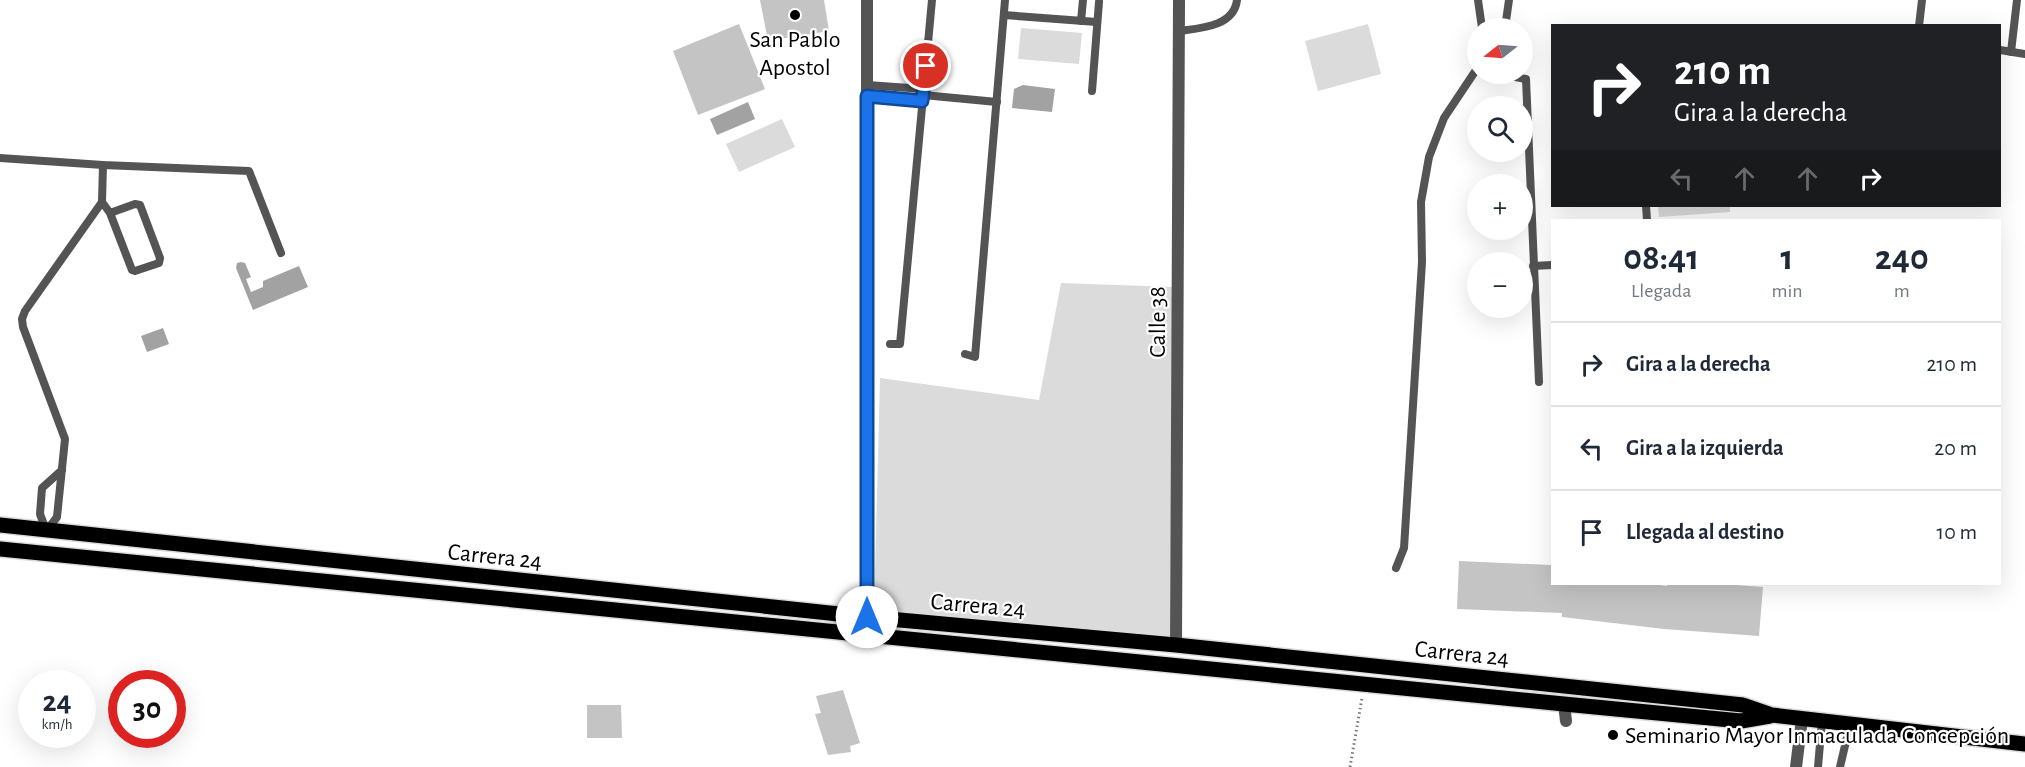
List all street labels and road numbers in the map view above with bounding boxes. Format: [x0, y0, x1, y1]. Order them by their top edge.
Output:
street label: Calle 38 [1146, 286, 1170, 358]
street label: Carrera 24 [446, 540, 543, 574]
street label: Carrera 24 [930, 590, 1026, 622]
street label: Carrera 24 [1413, 637, 1510, 671]

